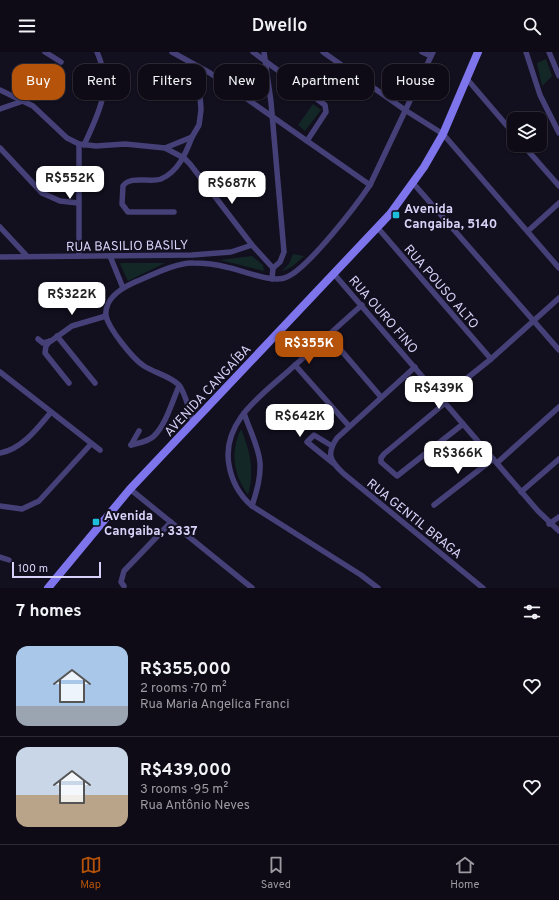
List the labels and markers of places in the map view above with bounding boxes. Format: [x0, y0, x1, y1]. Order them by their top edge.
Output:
pin: R$552K [37, 166, 103, 200]
pin: R$687K [199, 171, 265, 205]
place label: Avenida Cangaiba, 5140 [404, 202, 497, 233]
marker: Avenida Cangaiba, 5140 [391, 210, 401, 220]
pin: R$322K [39, 282, 105, 316]
pin: R$355K [276, 331, 342, 365]
pin: R$439K [406, 376, 472, 410]
pin: R$642K [267, 404, 333, 438]
pin: R$366K [425, 441, 491, 475]
place label: Avenida Cangaiba, 3337 [104, 509, 197, 540]
marker: Avenida Cangaiba, 3337 [91, 517, 101, 527]

